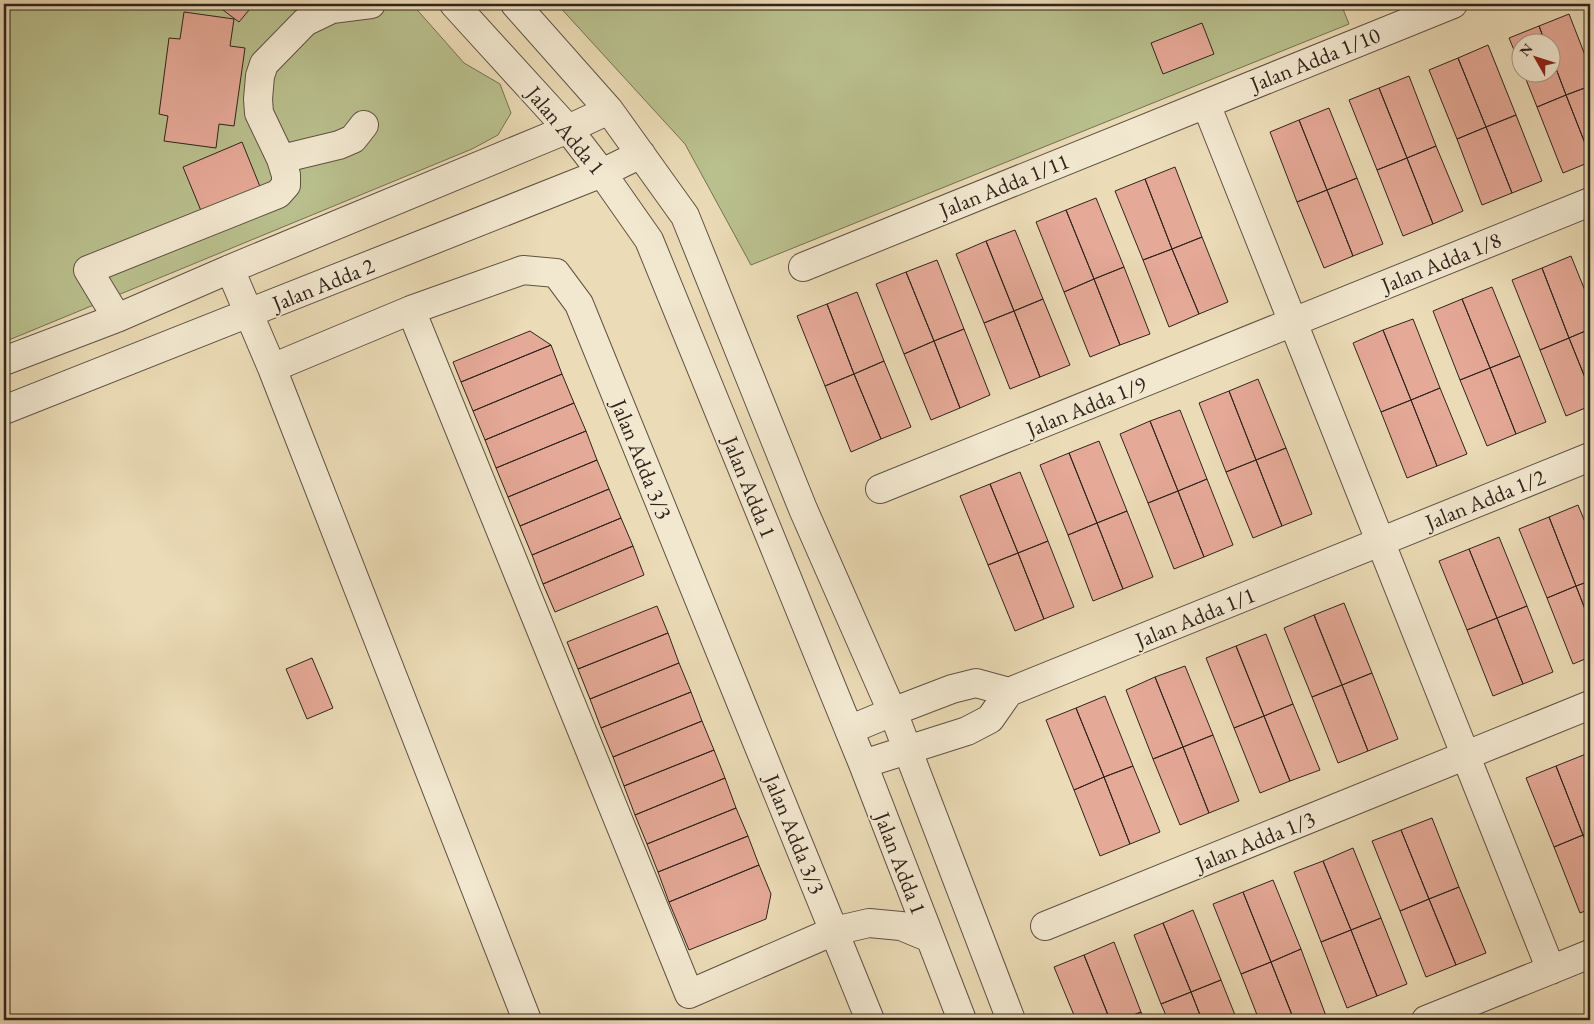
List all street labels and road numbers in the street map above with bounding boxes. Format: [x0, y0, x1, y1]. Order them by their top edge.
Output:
street label: Jalan Adda 1/10 [1244, 20, 1385, 99]
street label: Jalan Adda 1 [519, 78, 611, 181]
street label: Jalan Adda 1/11 [933, 146, 1073, 225]
street label: Jalan Adda 1/8 [1375, 225, 1505, 300]
street label: Jalan Adda 2 [266, 251, 379, 319]
street label: Jalan Adda 1/9 [1020, 369, 1151, 444]
street label: Jalan Adda 3/3 [604, 393, 679, 523]
street label: Jalan Adda 1 [715, 430, 783, 542]
street label: Jalan Adda 1/2 [1419, 462, 1550, 537]
street label: Jalan Adda 1/1 [1129, 580, 1259, 655]
street label: Jalan Adda 3/3 [757, 768, 832, 898]
street label: Jalan Adda 1/3 [1189, 804, 1319, 879]
street label: Jalan Adda 1 [867, 806, 933, 919]

